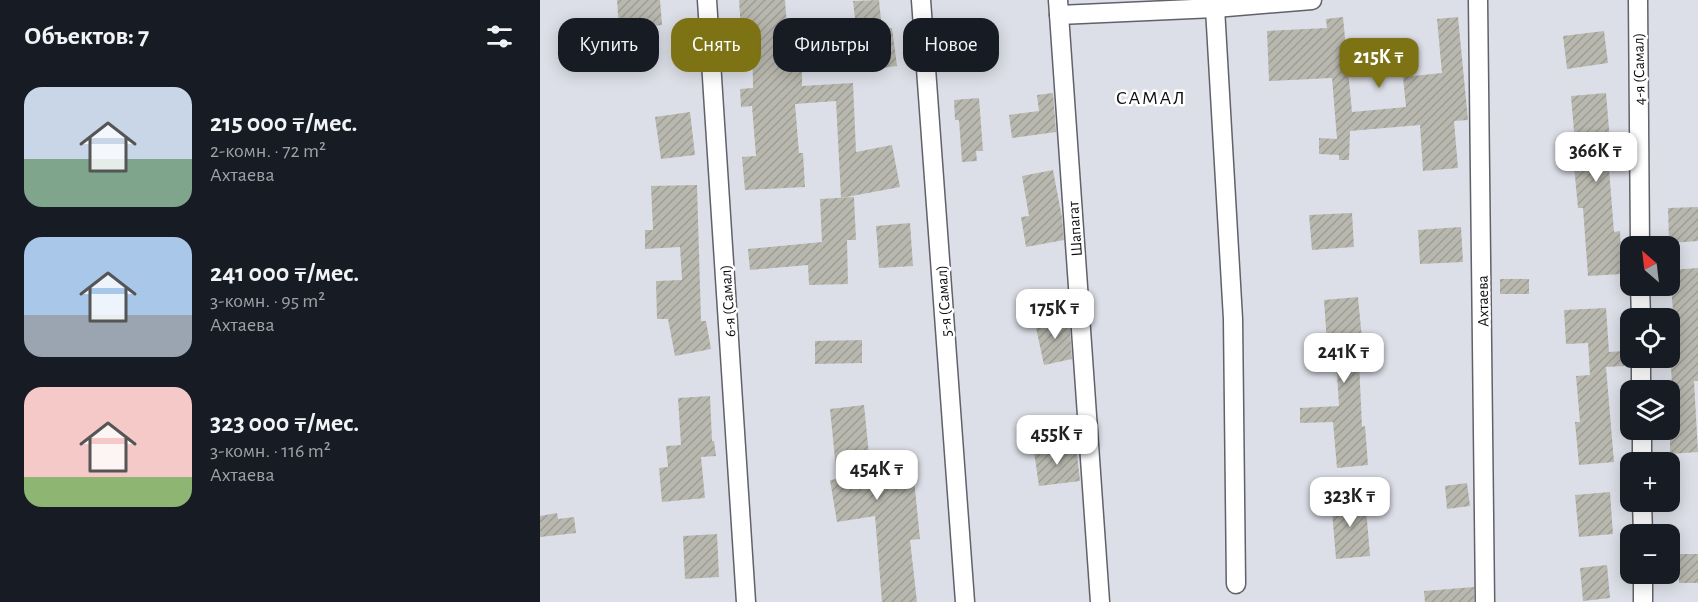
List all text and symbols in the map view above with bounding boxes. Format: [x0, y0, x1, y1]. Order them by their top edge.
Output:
chip: Купить [558, 18, 659, 72]
chip: Снять [671, 18, 761, 72]
chip: Фильтры [773, 18, 891, 72]
chip: Новое [903, 18, 999, 72]
icon: filters [483, 20, 516, 53]
text: Объектов: 7 [24, 23, 149, 49]
street label: 4-я (Самал) [1630, 32, 1648, 106]
pin: 215K ₸ [1330, 38, 1428, 89]
text: 215K ₸ [1354, 47, 1404, 67]
district label: САМАЛ [1116, 88, 1186, 108]
text: 215 000 ₸/мес. [210, 110, 357, 136]
icon: home [72, 111, 144, 183]
pin: 366K ₸ [1547, 132, 1645, 183]
text: 2-комн. · 72 m² [210, 141, 326, 161]
text: 366K ₸ [1569, 141, 1623, 161]
text: Ахтаева [210, 165, 275, 185]
street label: Шапагат [1065, 200, 1085, 257]
north arrow [1620, 236, 1680, 296]
map controls [1620, 236, 1680, 584]
text: 241 000 ₸/мес. [210, 260, 359, 286]
icon: home [72, 261, 144, 333]
street label: 6-я (Самал) [717, 264, 739, 338]
street label: 5-я (Самал) [934, 265, 954, 337]
street label: Ахтаева [1475, 275, 1491, 327]
pin: 175K ₸ [1006, 289, 1104, 340]
text: 3-комн. · 95 m² [210, 291, 325, 311]
text: 175K ₸ [1030, 298, 1080, 318]
button: locate [1620, 308, 1680, 368]
text: Ахтаева [210, 315, 275, 335]
pin: 241K ₸ [1295, 333, 1393, 384]
text: 241K ₸ [1318, 342, 1370, 362]
button: layers [1620, 380, 1680, 440]
text: 323 000 ₸/мес. [210, 410, 359, 436]
icon: home [72, 411, 144, 483]
pin: 455K ₸ [1008, 415, 1106, 466]
text: 455K ₸ [1031, 424, 1083, 444]
text: 3-комн. · 116 m² [210, 441, 331, 461]
pin: 454K ₸ [828, 450, 926, 501]
button: + [1620, 452, 1680, 512]
text: 454K ₸ [850, 459, 904, 479]
text: Ахтаева [210, 465, 275, 485]
pin: 323K ₸ [1301, 477, 1399, 528]
text: 323K ₸ [1324, 486, 1376, 506]
button: − [1620, 524, 1680, 584]

